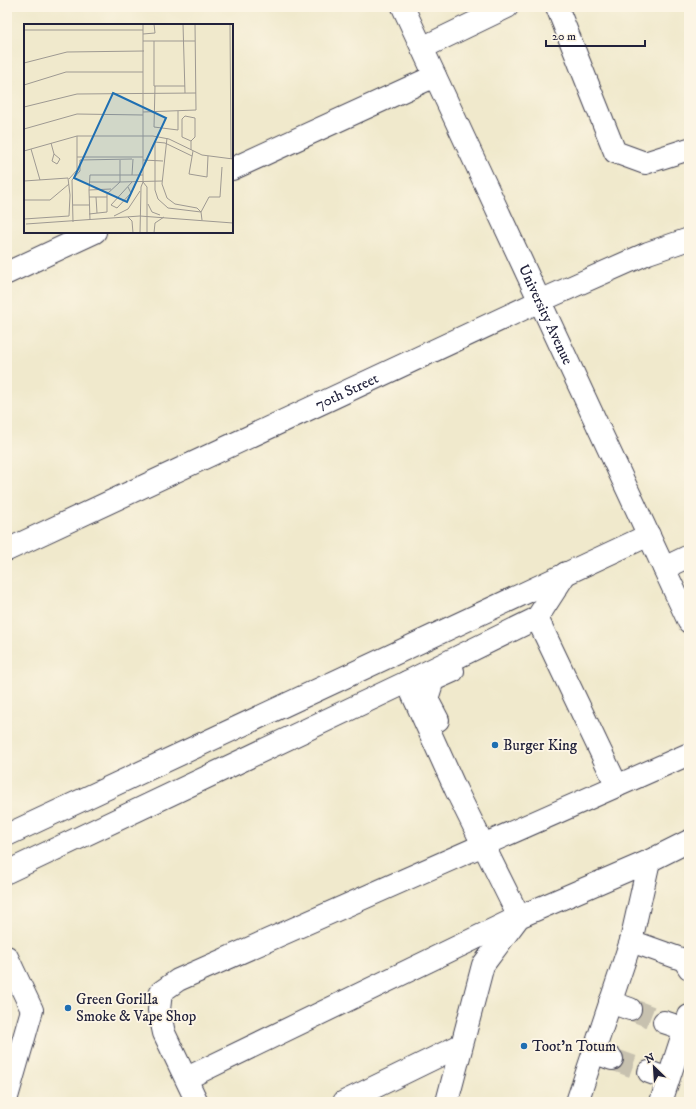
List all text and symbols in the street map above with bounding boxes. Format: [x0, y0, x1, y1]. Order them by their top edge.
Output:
scale bar [546, 22, 645, 48]
inset map [24, 24, 233, 233]
text: 20 m [552, 29, 576, 44]
street label: University Avenue [514, 261, 577, 368]
street label: 70th Street [312, 369, 382, 415]
place label: Burger King [503, 736, 578, 755]
marker: Burger King [490, 740, 500, 750]
place label: Green Gorilla Smoke & Vape Shop [76, 990, 197, 1026]
marker: Green Gorilla Smoke & Vape Shop [63, 1003, 73, 1013]
place label: Toot'n Totum [532, 1037, 616, 1056]
marker: Toot'n Totum [519, 1041, 529, 1051]
north arrow [634, 1047, 674, 1087]
text: N [643, 1051, 657, 1067]

